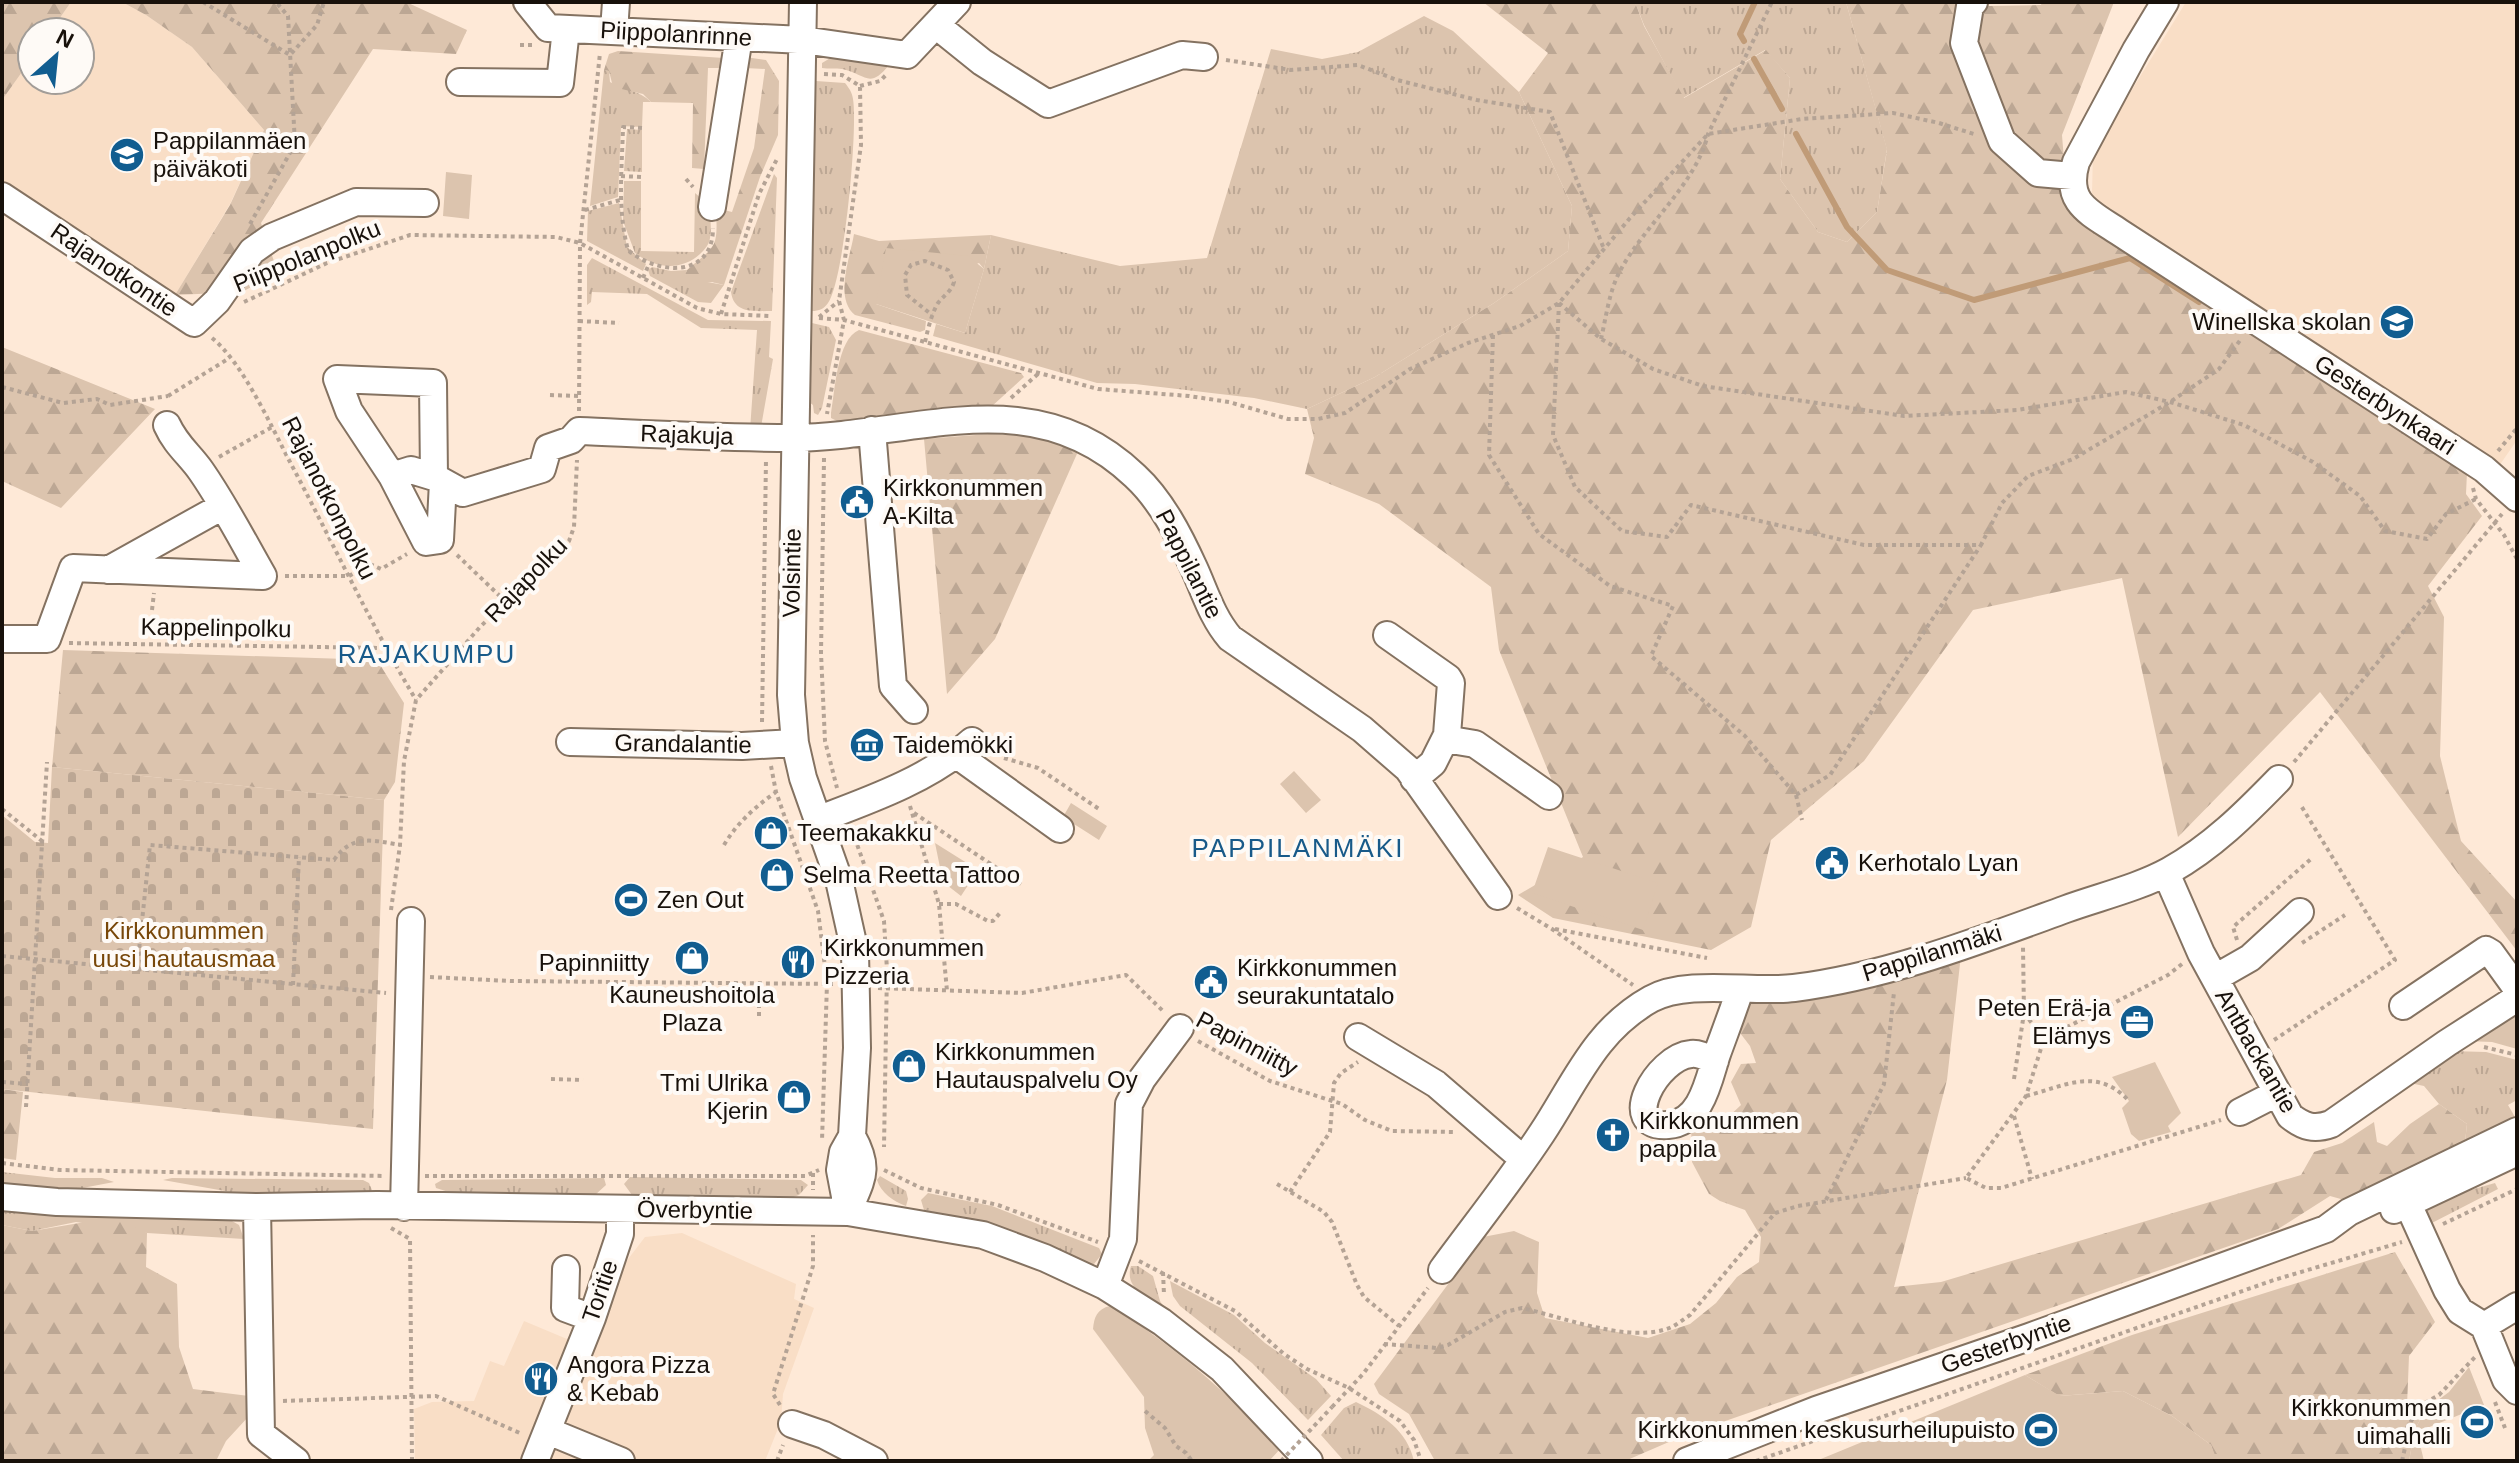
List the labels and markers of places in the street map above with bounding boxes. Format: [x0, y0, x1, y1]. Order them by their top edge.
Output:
place label: Pappilanmäen päiväkoti [153, 127, 306, 182]
school or university icon: Pappilanmäen päiväkoti [108, 136, 146, 174]
school or university icon: Winellska skolan [2378, 303, 2416, 341]
place label: Winellska skolan [2192, 308, 2371, 335]
place label: Kirkkonummen A-Kilta [883, 474, 1043, 529]
public building icon: Kirkkonummen A-Kilta [838, 483, 876, 521]
museum icon: Taidemökki [848, 726, 886, 764]
place label: Taidemökki [893, 731, 1013, 758]
shop icon: Teemakakku [752, 814, 790, 852]
place label: Teemakakku [797, 819, 932, 846]
public building icon: Kerhotalo Lyan [1813, 844, 1851, 882]
place label: Kerhotalo Lyan [1858, 849, 2019, 876]
shop icon: Selma Reetta Tattoo [758, 856, 796, 894]
place label: Selma Reetta Tattoo [803, 861, 1020, 888]
sports icon: Zen Out [612, 881, 650, 919]
place label: Zen Out [657, 886, 744, 913]
place label: Kirkkonummen Pizzeria [824, 934, 984, 989]
shop icon: Kauneushoitola Plaza [673, 939, 711, 977]
restaurant icon: Kirkkonummen Pizzeria [779, 943, 817, 981]
place label: Kirkkonummen seurakuntatalo [1237, 954, 1397, 1009]
public building icon: Kirkkonummen seurakuntatalo [1192, 963, 1230, 1001]
place label: Kauneushoitola Plaza [609, 981, 775, 1036]
place label: Peten Erä-ja Elämys [1978, 994, 2112, 1049]
office icon: Peten Erä-ja Elämys [2118, 1003, 2156, 1041]
place label: Kirkkonummen Hautauspalvelu Oy [935, 1038, 1138, 1093]
shop icon: Kirkkonummen Hautauspalvelu Oy [890, 1047, 928, 1085]
place label: Tmi Ulrika Kjerin [660, 1069, 769, 1124]
shop icon: Tmi Ulrika Kjerin [775, 1078, 813, 1116]
place label: Kirkkonummen pappila [1639, 1107, 1799, 1162]
church icon: Kirkkonummen pappila [1594, 1116, 1632, 1154]
place label: Angora Pizza & Kebab [567, 1351, 710, 1406]
restaurant icon: Angora Pizza & Kebab [522, 1360, 560, 1398]
place label: Kirkkonummen uimahalli [2291, 1394, 2451, 1449]
sports icon: Kirkkonummen uimahalli [2458, 1403, 2496, 1441]
sports icon: Kirkkonummen keskusurheilupuisto [2022, 1411, 2060, 1449]
place label: Kirkkonummen keskusurheilupuisto [1637, 1416, 2015, 1443]

